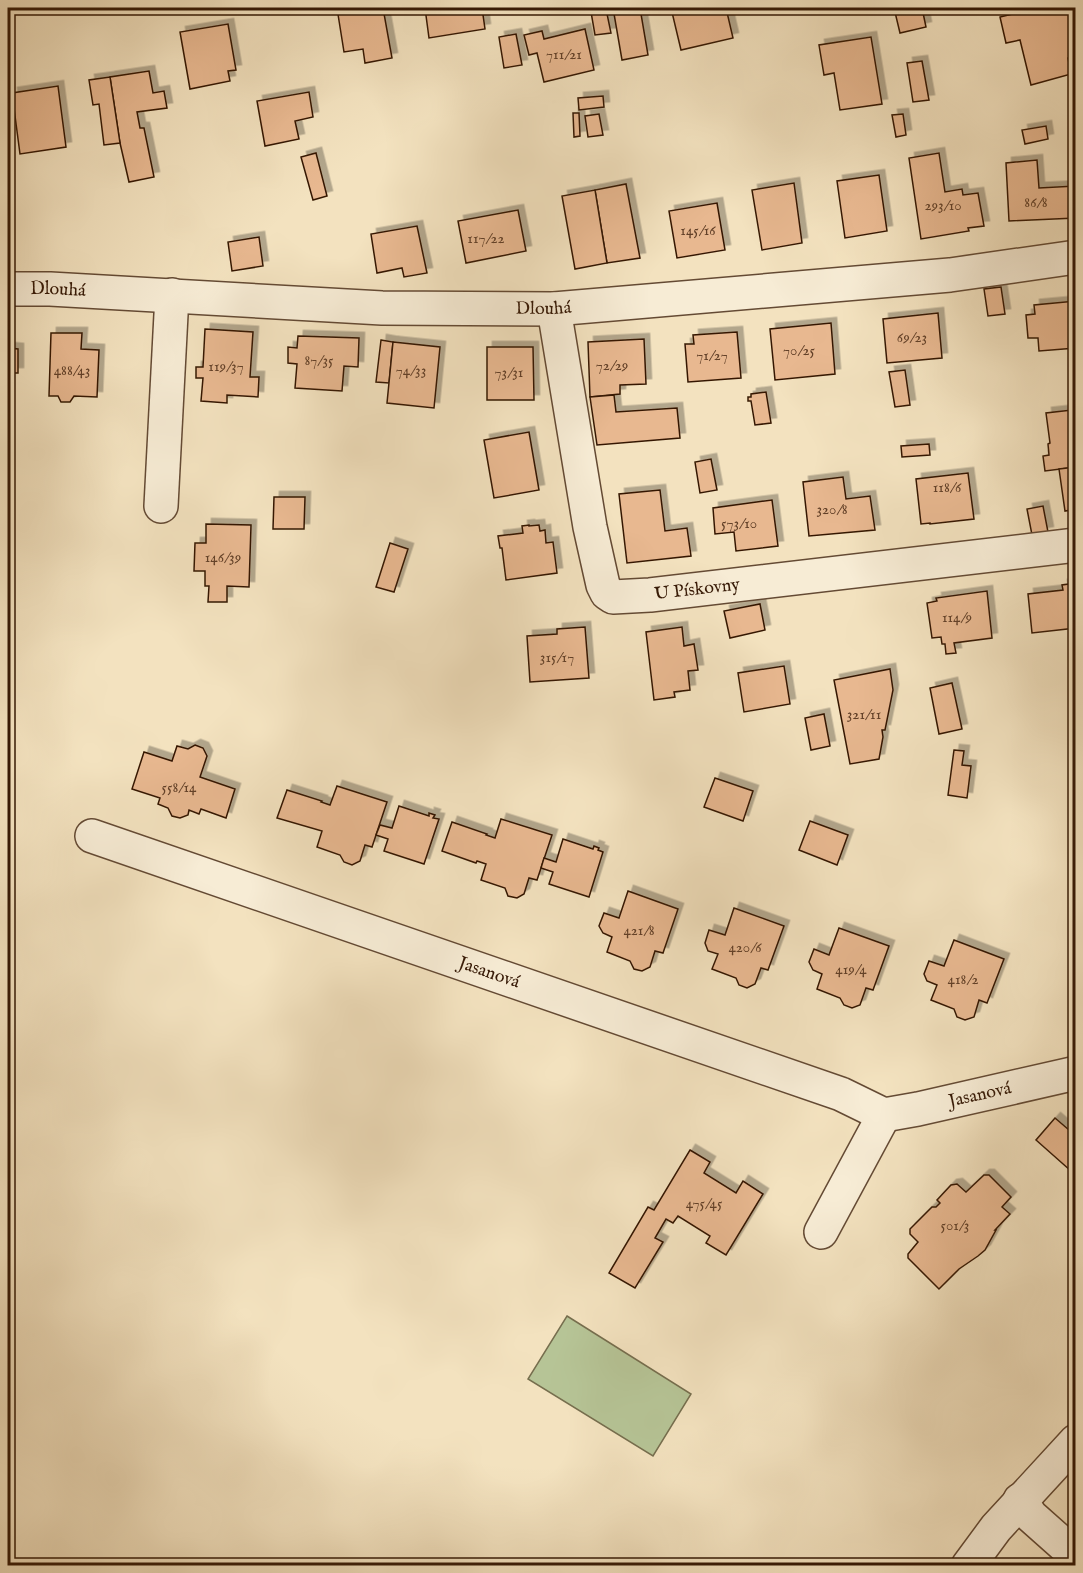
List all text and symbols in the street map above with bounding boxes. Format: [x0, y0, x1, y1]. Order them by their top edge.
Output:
house number: 711/21 [546, 45, 582, 64]
house number: 86/8 [1024, 193, 1048, 212]
house number: 293/10 [924, 196, 962, 215]
house number: 145/16 [680, 221, 716, 240]
house number: 117/22 [467, 229, 505, 248]
street label: Dlouhá [30, 277, 87, 303]
street label: Dlouhá [516, 296, 572, 320]
house number: 69/23 [897, 328, 927, 347]
house number: 70/25 [783, 341, 815, 360]
house number: 71/27 [696, 346, 728, 365]
house number: 87/35 [304, 351, 334, 370]
house number: 72/29 [596, 356, 628, 375]
house number: 119/37 [208, 357, 244, 376]
house number: 488/43 [54, 361, 90, 380]
house number: 74/33 [396, 361, 426, 380]
house number: 73/31 [495, 363, 523, 382]
house number: 118/6 [933, 478, 962, 497]
house number: 320/8 [816, 500, 848, 519]
house number: 573/10 [721, 514, 757, 533]
house number: 146/39 [205, 548, 241, 567]
street label: U Pískovny [653, 573, 741, 606]
house number: 114/9 [942, 608, 972, 627]
house number: 315/17 [540, 648, 574, 667]
house number: 321/11 [847, 705, 881, 724]
house number: 558/14 [162, 778, 197, 797]
house number: 421/8 [623, 921, 655, 940]
house number: 420/6 [728, 938, 762, 957]
street label: Jasanová [453, 951, 523, 994]
house number: 419/4 [835, 960, 867, 979]
house number: 418/2 [948, 970, 978, 989]
street label: Jasanová [944, 1077, 1014, 1114]
house number: 475/45 [686, 1194, 723, 1213]
house number: 501/3 [941, 1216, 969, 1235]

